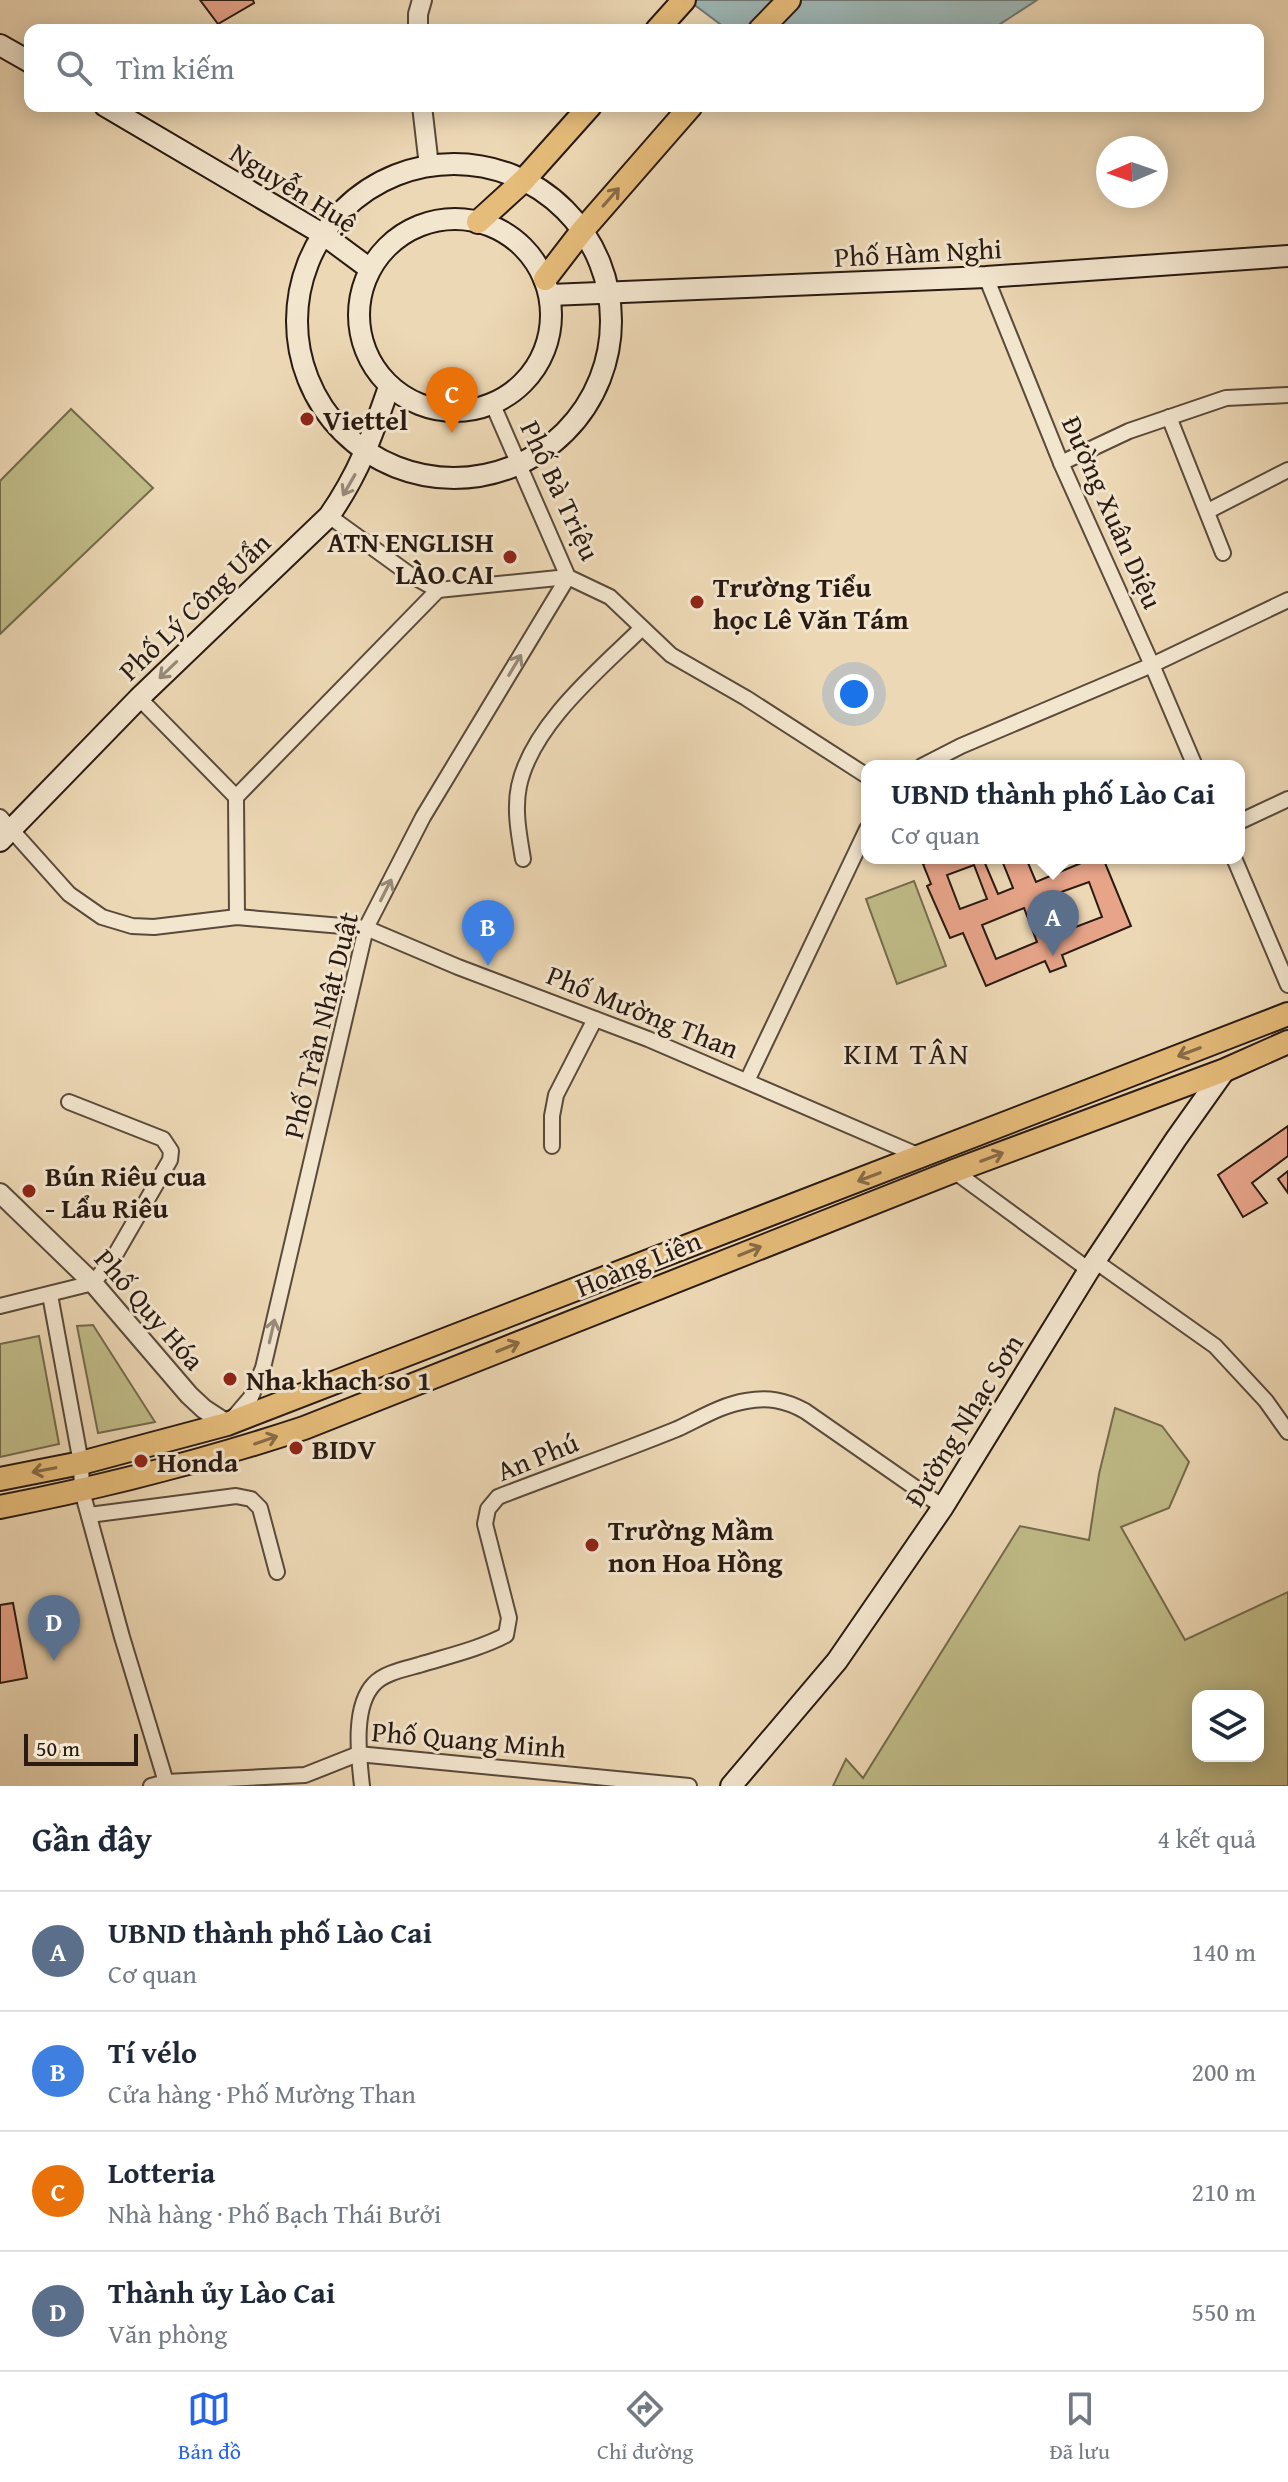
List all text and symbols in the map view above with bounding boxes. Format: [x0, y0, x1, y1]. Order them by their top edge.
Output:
search box [24, 24, 1264, 112]
icon: search [52, 46, 96, 90]
text: Tìm kiếm [116, 46, 235, 90]
street label: Nguyễn Huệ [222, 132, 366, 242]
north arrow [1096, 136, 1168, 208]
one-way arrow [602, 187, 620, 207]
street label: Phố Hàm Nghi [833, 227, 1003, 277]
pin: C [426, 367, 478, 433]
place label: Viettel [323, 399, 408, 440]
street label: Đường Xuân Diệu [1052, 409, 1174, 615]
marker: Viettel [298, 410, 316, 428]
street label: Phố Bà Triệu [511, 413, 611, 567]
one-way arrow [341, 472, 356, 496]
place label: ATN ENGLISH LÀO CAI [327, 521, 494, 594]
street label: Phố Lý Công Uẩn [109, 522, 280, 689]
marker: ATN ENGLISH LÀO CAI [501, 548, 519, 566]
place label: Trường Tiểu học Lê Văn Tám [713, 566, 909, 639]
marker: Trường Tiểu học Lê Văn Tám [688, 593, 706, 611]
one-way arrow [507, 654, 523, 677]
one-way arrow [159, 660, 178, 679]
your location [834, 674, 874, 714]
popup [861, 760, 1245, 864]
text: UBND thành phố Lào Cai [891, 771, 1215, 815]
text: Cơ quan [891, 815, 980, 854]
one-way arrow [378, 879, 394, 903]
pin: A [1027, 890, 1079, 956]
pin: B [462, 900, 514, 966]
street label: Phố Trần Nhật Duật [272, 907, 368, 1143]
street label: Phố Mường Than [541, 954, 745, 1068]
district label: KIM TÂN [844, 1031, 970, 1075]
one-way arrow [1177, 1046, 1202, 1060]
one-way arrow [979, 1148, 1004, 1163]
place label: Bún Riêu cua - Lẩu Riêu [45, 1155, 207, 1228]
one-way arrow [857, 1171, 882, 1185]
marker: Bún Riêu cua - Lẩu Riêu [20, 1182, 38, 1200]
street label: Hoàng Liên [569, 1219, 707, 1307]
street label: Phố Quy Hóa [85, 1239, 215, 1379]
one-way arrow [737, 1243, 762, 1258]
one-way arrow [265, 1318, 280, 1344]
street label: Đường Nhạc Sơn [893, 1325, 1033, 1514]
one-way arrow [495, 1339, 520, 1353]
place label: Nha khach so 1 [246, 1359, 431, 1400]
marker: Nha khach so 1 [221, 1370, 239, 1388]
street label: An Phú [490, 1421, 584, 1491]
place label: BIDV [312, 1428, 377, 1469]
one-way arrow [253, 1432, 278, 1447]
marker: BIDV [287, 1439, 305, 1457]
place label: Honda [157, 1441, 239, 1482]
marker: Honda [132, 1452, 150, 1470]
one-way arrow [32, 1463, 58, 1478]
place label: Trường Mầm non Hoa Hồng [608, 1509, 783, 1582]
marker: Trường Mầm non Hoa Hồng [583, 1536, 601, 1554]
pin: D [28, 1595, 80, 1661]
map controls [1192, 1690, 1264, 1762]
button: layers [1192, 1690, 1264, 1762]
street label: Phố Quang Minh [370, 1710, 568, 1768]
scale bar [24, 1730, 138, 1766]
text: 50 m [36, 1732, 80, 1764]
text: Gần đây [32, 1814, 152, 1863]
text: 4 kết quả [1157, 1819, 1256, 1858]
text: UBND thành phố Lào Cai [108, 1910, 432, 1954]
text: A [50, 1932, 66, 1971]
text: 140 m [1191, 1932, 1256, 1971]
text: Cơ quan [108, 1954, 197, 1993]
text: Tí vélo [108, 2030, 197, 2074]
text: B [50, 2052, 66, 2091]
text: 200 m [1191, 2052, 1256, 2091]
text: Cửa hàng · Phố Mường Than [108, 2074, 416, 2113]
text: Lotteria [108, 2150, 215, 2194]
text: C [51, 2172, 65, 2211]
text: 210 m [1191, 2172, 1256, 2211]
text: Nhà hàng · Phố Bạch Thái Bưởi [108, 2194, 441, 2233]
text: Thành ủy Lào Cai [108, 2270, 335, 2314]
text: D [50, 2292, 66, 2331]
text: 550 m [1191, 2292, 1256, 2331]
text: Văn phòng [108, 2314, 227, 2353]
tab: Bản đồ [178, 2387, 241, 2467]
tab: Chỉ đường [597, 2387, 693, 2467]
tab: Đã lưu [1049, 2387, 1110, 2467]

